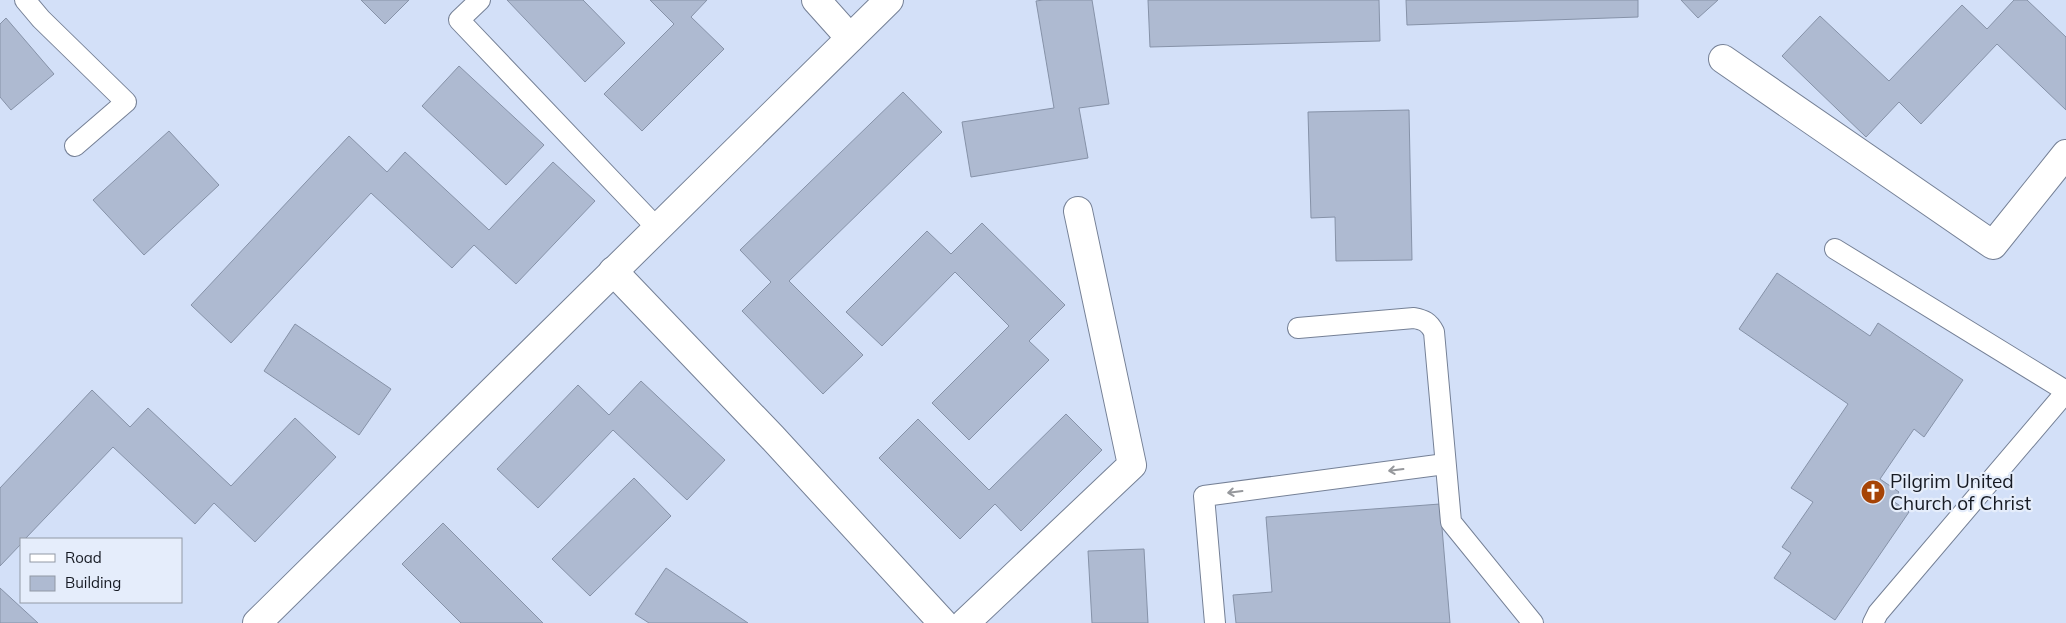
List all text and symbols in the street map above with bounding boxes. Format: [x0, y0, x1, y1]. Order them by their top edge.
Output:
one-way arrow [1389, 466, 1405, 476]
place label: Pilgrim United Church of Christ [1890, 469, 2031, 515]
church icon: Pilgrim United Church of Christ [1860, 479, 1886, 505]
one-way arrow [1227, 487, 1243, 497]
legend [20, 538, 182, 603]
text: Road [65, 548, 102, 567]
text: Building [65, 573, 121, 592]

